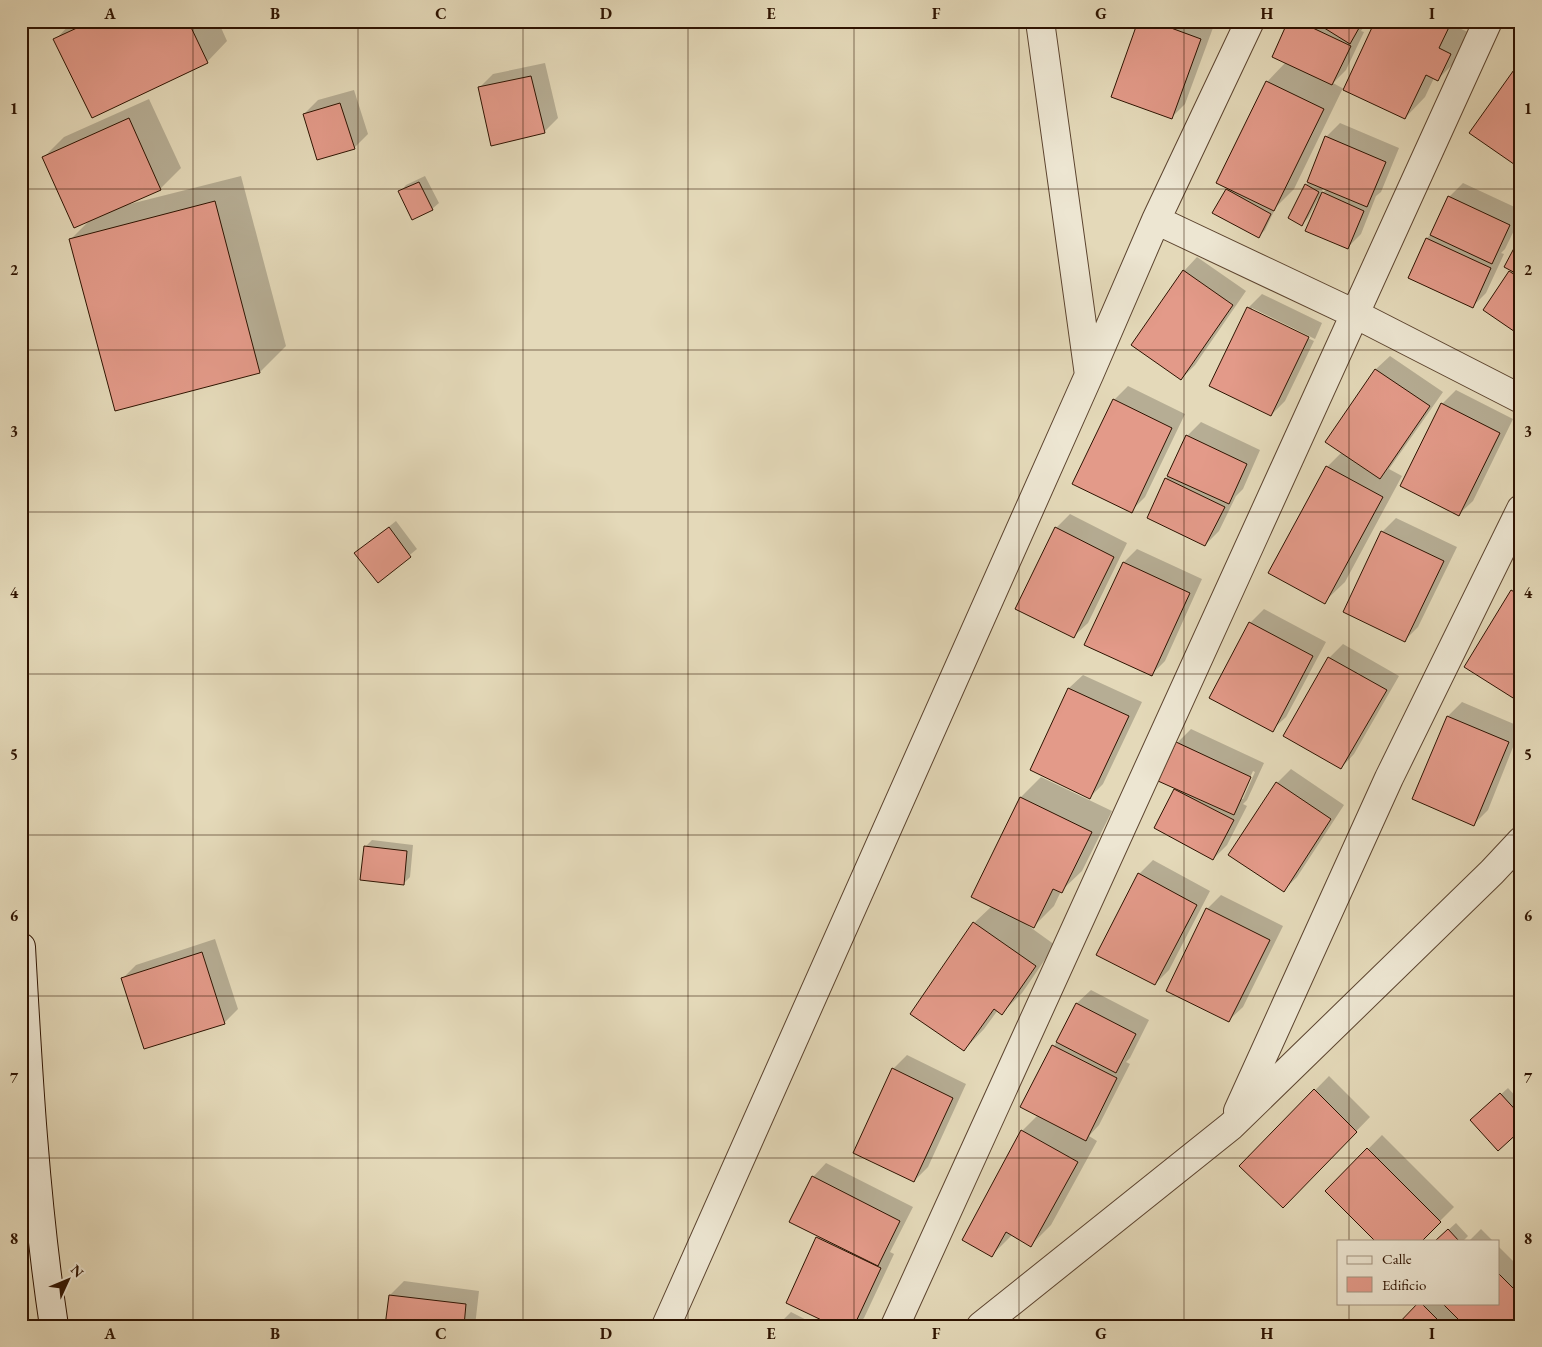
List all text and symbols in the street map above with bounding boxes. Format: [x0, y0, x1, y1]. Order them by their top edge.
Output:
text: A [103, 3, 116, 24]
text: B [270, 3, 280, 24]
text: C [435, 3, 447, 24]
text: D [600, 3, 612, 24]
text: E [766, 3, 776, 24]
text: F [932, 3, 941, 24]
text: G [1095, 3, 1107, 24]
text: H [1261, 3, 1274, 24]
text: I [1429, 3, 1435, 24]
text: 1 [10, 98, 18, 119]
text: 1 [1524, 98, 1532, 119]
text: 2 [10, 259, 19, 280]
text: 2 [1524, 259, 1533, 280]
text: 3 [10, 421, 18, 442]
text: 3 [1524, 421, 1532, 442]
text: 4 [10, 582, 19, 603]
text: 4 [1524, 582, 1533, 603]
text: 5 [10, 744, 18, 765]
text: 5 [1524, 744, 1532, 765]
text: 6 [10, 905, 19, 926]
text: 6 [1524, 905, 1533, 926]
text: 7 [10, 1067, 19, 1088]
text: 7 [1524, 1067, 1533, 1088]
text: 8 [10, 1228, 18, 1249]
text: 8 [1524, 1228, 1532, 1249]
legend [1337, 1240, 1500, 1304]
text: Calle [1382, 1249, 1412, 1268]
north arrow [42, 1254, 92, 1304]
text: N [67, 1261, 88, 1282]
text: Edificio [1382, 1275, 1426, 1294]
text: A [103, 1323, 116, 1344]
text: B [270, 1323, 280, 1344]
text: C [435, 1323, 447, 1344]
text: D [600, 1323, 612, 1344]
text: E [766, 1323, 776, 1344]
text: F [932, 1323, 941, 1344]
text: G [1095, 1323, 1107, 1344]
text: H [1261, 1323, 1274, 1344]
text: I [1429, 1323, 1435, 1344]

